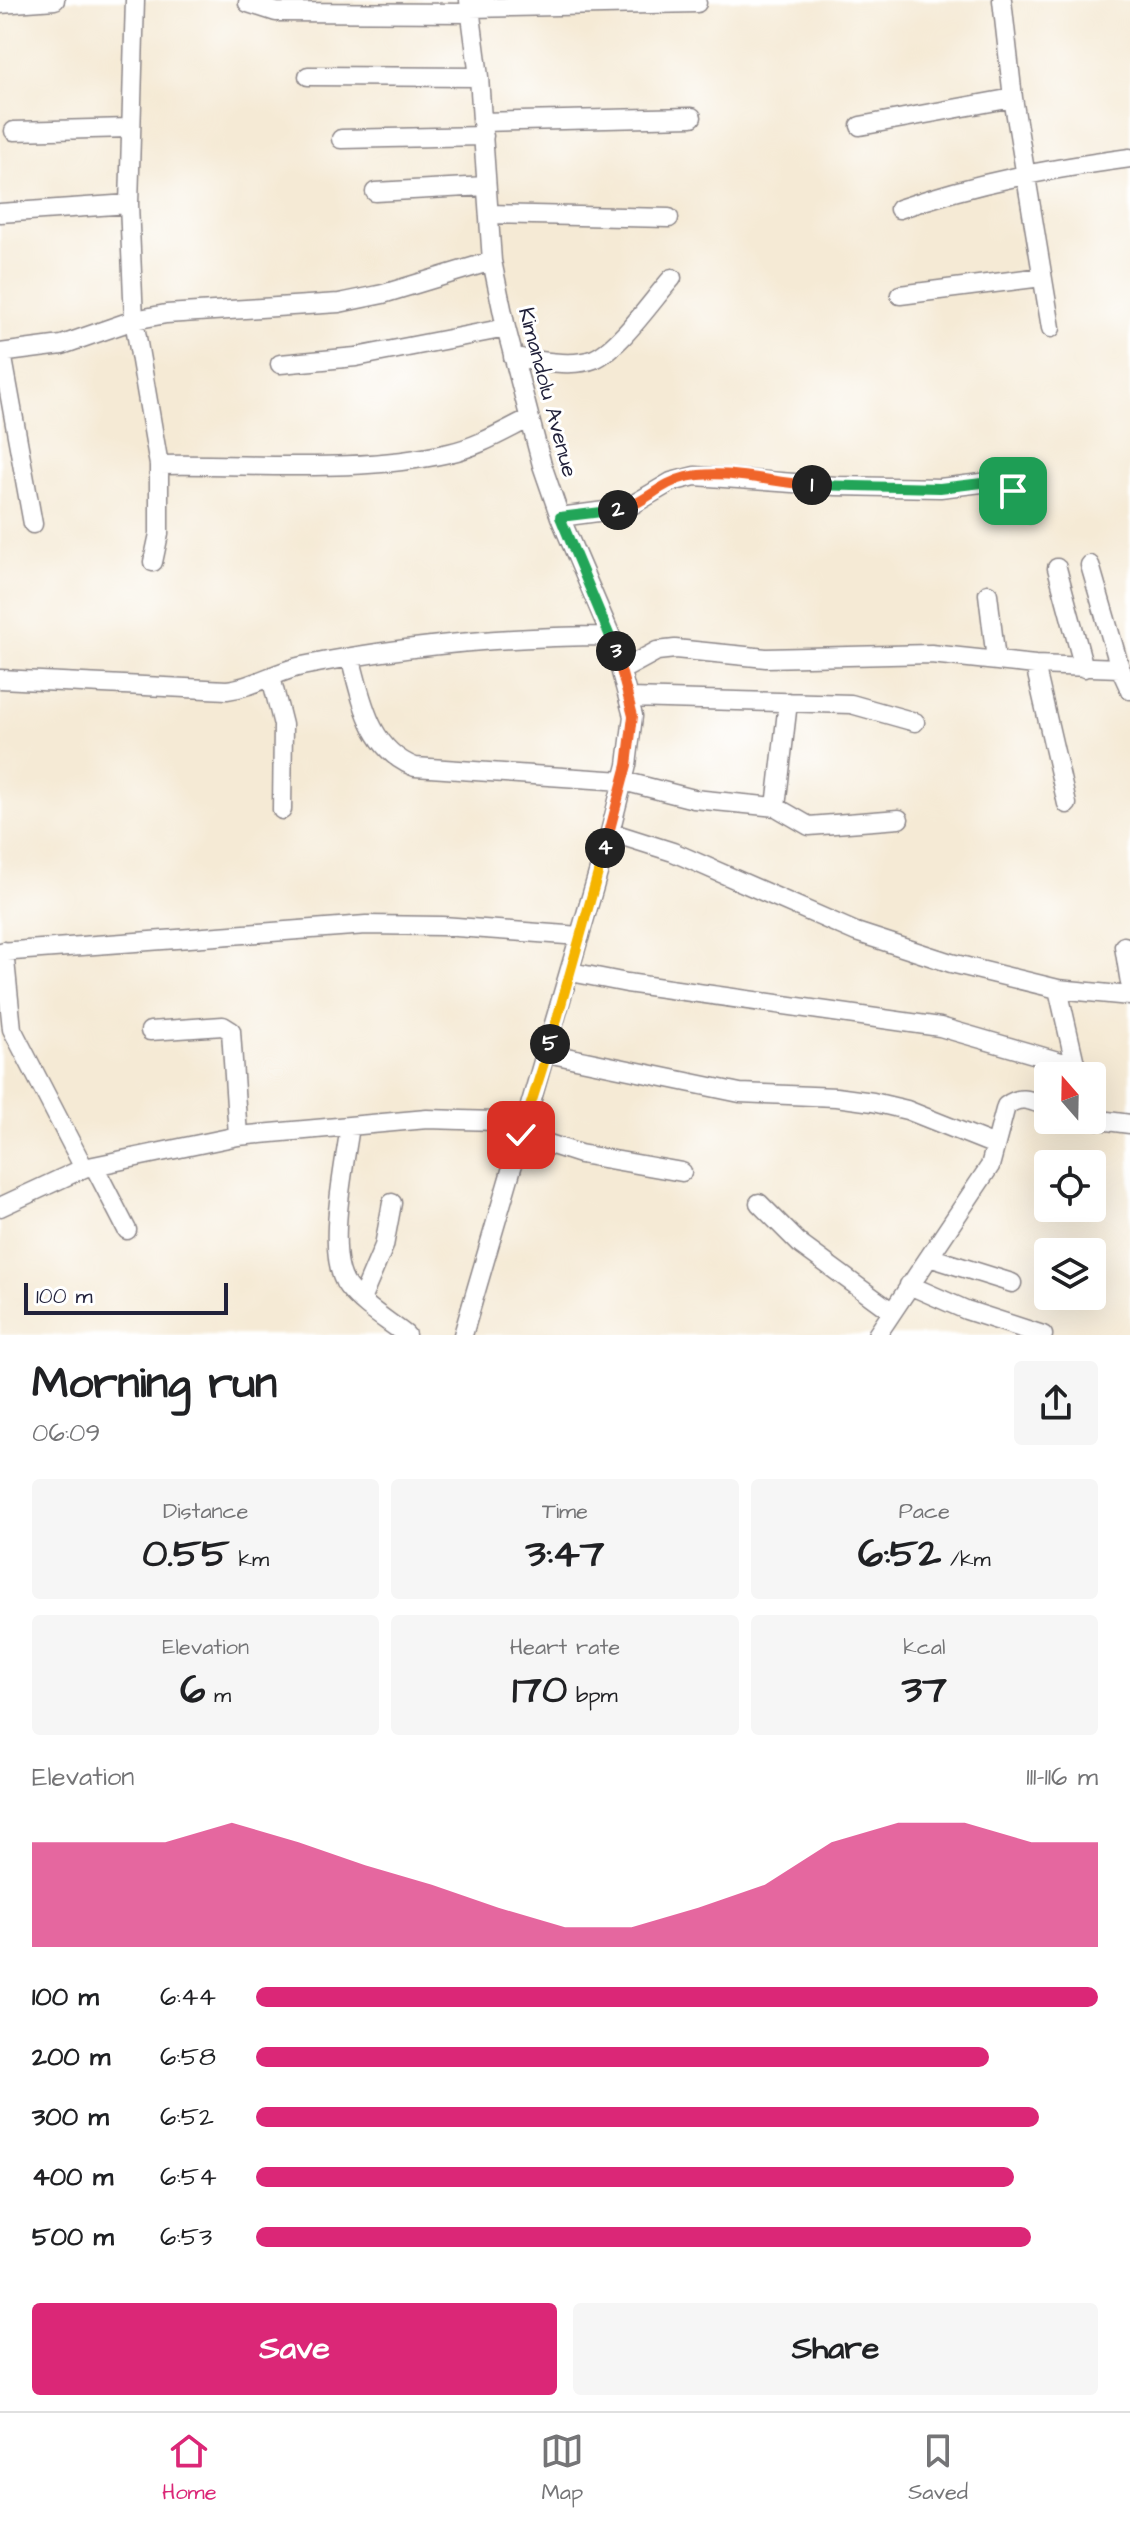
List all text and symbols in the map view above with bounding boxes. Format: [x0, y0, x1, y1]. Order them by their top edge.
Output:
street label: Kimandolu Avenue [510, 304, 585, 481]
pin [979, 457, 1047, 525]
pin: 1 [792, 465, 832, 505]
text: 1 [811, 469, 813, 500]
icon: arrive [991, 469, 1035, 513]
pin: 2 [598, 490, 638, 530]
text: 2 [612, 494, 624, 525]
pin: 3 [596, 631, 636, 671]
text: 3 [610, 635, 622, 666]
pin: 4 [585, 828, 625, 868]
text: 4 [598, 832, 612, 863]
pin: 5 [530, 1024, 570, 1064]
text: 5 [542, 1028, 558, 1059]
north arrow [1034, 1062, 1106, 1134]
map controls [1034, 1062, 1106, 1310]
pin [487, 1101, 555, 1169]
icon: check [499, 1113, 543, 1157]
button: locate [1034, 1150, 1106, 1222]
button: layers [1034, 1238, 1106, 1310]
scale bar [24, 1279, 228, 1315]
text: 100 m [36, 1281, 93, 1312]
text: Morning run [32, 1354, 277, 1415]
button: share [1014, 1361, 1098, 1445]
text: 06:09 [32, 1415, 100, 1451]
text: Distance [163, 1496, 248, 1527]
text: Time [542, 1496, 588, 1527]
text: Pace [899, 1496, 950, 1527]
text: 0.55 [142, 1527, 230, 1582]
text: 3:47 [526, 1527, 604, 1582]
text: 6:52 [858, 1527, 941, 1582]
text: km [230, 1544, 269, 1575]
text: /km [941, 1544, 991, 1575]
text: Elevation [162, 1632, 249, 1663]
text: Heart rate [510, 1632, 620, 1663]
text: kcal [903, 1632, 945, 1663]
text: 6 [180, 1663, 205, 1718]
text: 170 [512, 1663, 567, 1718]
text: 37 [902, 1663, 947, 1718]
text: m [205, 1680, 231, 1711]
text: bpm [567, 1680, 618, 1711]
text: Elevation [32, 1759, 134, 1795]
text: 111–116 m [1026, 1759, 1098, 1795]
text: 100 m [32, 1979, 99, 2015]
text: 6:44 [160, 1979, 216, 2015]
text: 200 m [32, 2039, 110, 2075]
text: 6:58 [160, 2039, 216, 2075]
text: 300 m [32, 2099, 109, 2135]
text: 6:52 [160, 2099, 214, 2135]
text: 400 m [32, 2159, 113, 2195]
text: 6:54 [160, 2159, 217, 2195]
text: 500 m [32, 2219, 114, 2255]
text: 6:53 [160, 2219, 212, 2255]
button: Save [32, 2303, 557, 2395]
button: Share [573, 2303, 1098, 2395]
tab: Home [162, 2429, 217, 2508]
tab: Map [540, 2429, 584, 2508]
tab: Saved [908, 2429, 968, 2508]

